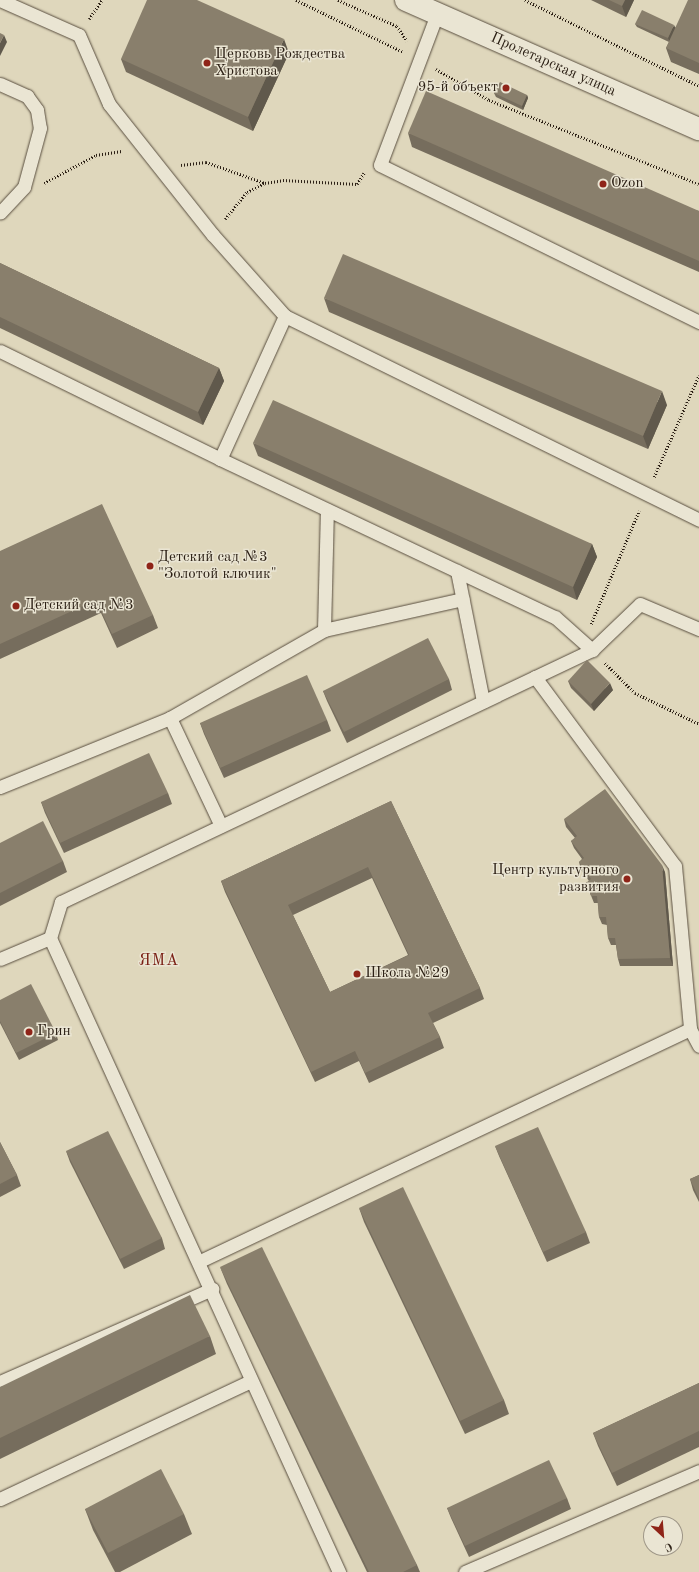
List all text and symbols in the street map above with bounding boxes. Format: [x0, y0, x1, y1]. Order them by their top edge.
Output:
street label: Пролетарская улица [487, 29, 619, 101]
place label: Церковь Рождества Христова [215, 45, 345, 80]
marker: Церковь Рождества Христова [202, 58, 212, 68]
place label: 95-й объект [418, 79, 498, 97]
marker: 95-й объект [501, 83, 511, 93]
place label: Ozon [611, 175, 644, 193]
marker: Ozon [598, 179, 608, 189]
place label: Детский сад №3 "Золотой ключик" [158, 548, 277, 583]
marker: Детский сад №3 "Золотой ключик" [145, 561, 155, 571]
place label: Детский сад №3 [24, 597, 134, 615]
marker: Детский сад №3 [11, 601, 21, 611]
place label: Центр культурного развития [492, 861, 619, 896]
marker: Центр культурного развития [622, 874, 632, 884]
district label: ЯМА [139, 951, 179, 971]
place label: Школа №29 [365, 965, 449, 983]
marker: Школа №29 [352, 969, 362, 979]
place label: Грин [37, 1023, 71, 1041]
marker: Грин [24, 1027, 34, 1037]
north arrow [643, 1516, 683, 1556]
text: С [662, 1540, 674, 1553]

